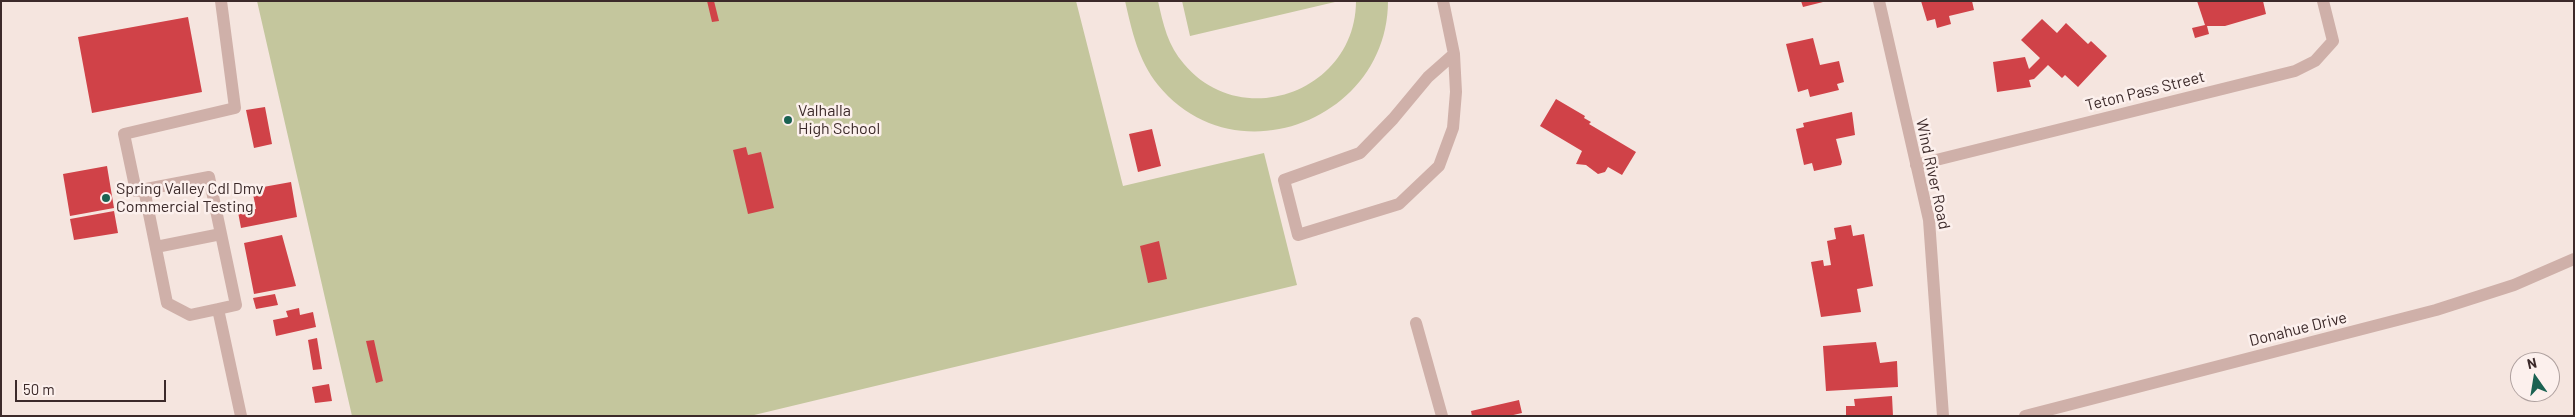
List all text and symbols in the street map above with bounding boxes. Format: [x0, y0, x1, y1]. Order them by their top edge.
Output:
street label: Teton Pass Street [2083, 67, 2207, 115]
place label: Valhalla High School [798, 101, 880, 139]
marker: Valhalla High School [782, 114, 794, 126]
street label: Wind River Road [1912, 117, 1954, 231]
place label: Spring Valley Cdl Dmv Commercial Testing [116, 179, 263, 217]
marker: Spring Valley Cdl Dmv Commercial Testing [100, 192, 112, 204]
street label: Donahue Drive [2247, 308, 2349, 350]
north arrow [2510, 352, 2560, 402]
text: N [2525, 354, 2538, 372]
scale bar [18, 370, 169, 402]
text: 50 m [23, 380, 55, 398]

